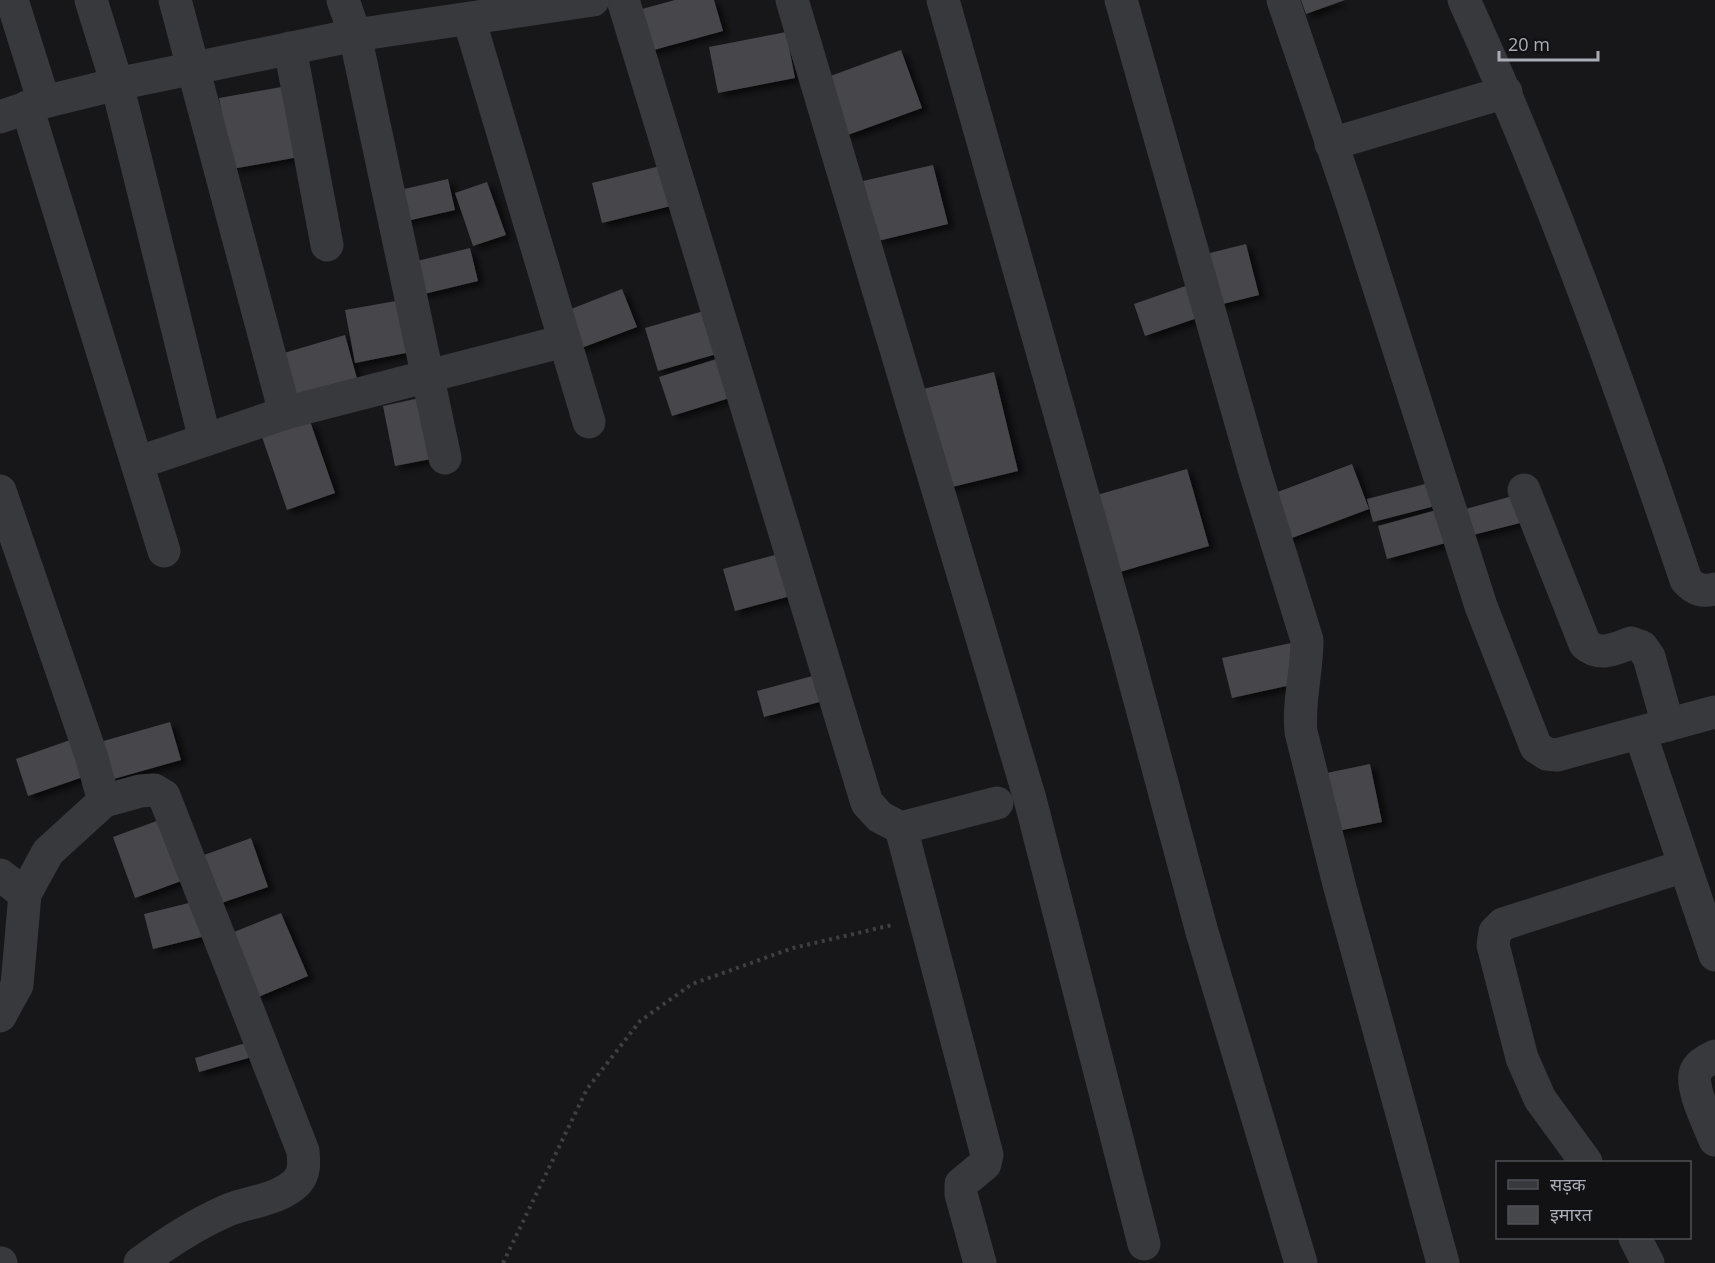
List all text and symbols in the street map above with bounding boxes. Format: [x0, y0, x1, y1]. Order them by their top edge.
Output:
scale bar [1499, 24, 1598, 62]
text: 20 m [1508, 32, 1550, 56]
legend [1496, 1161, 1691, 1239]
text: सड़क [1550, 1172, 1587, 1196]
text: इमारत [1550, 1202, 1593, 1226]

